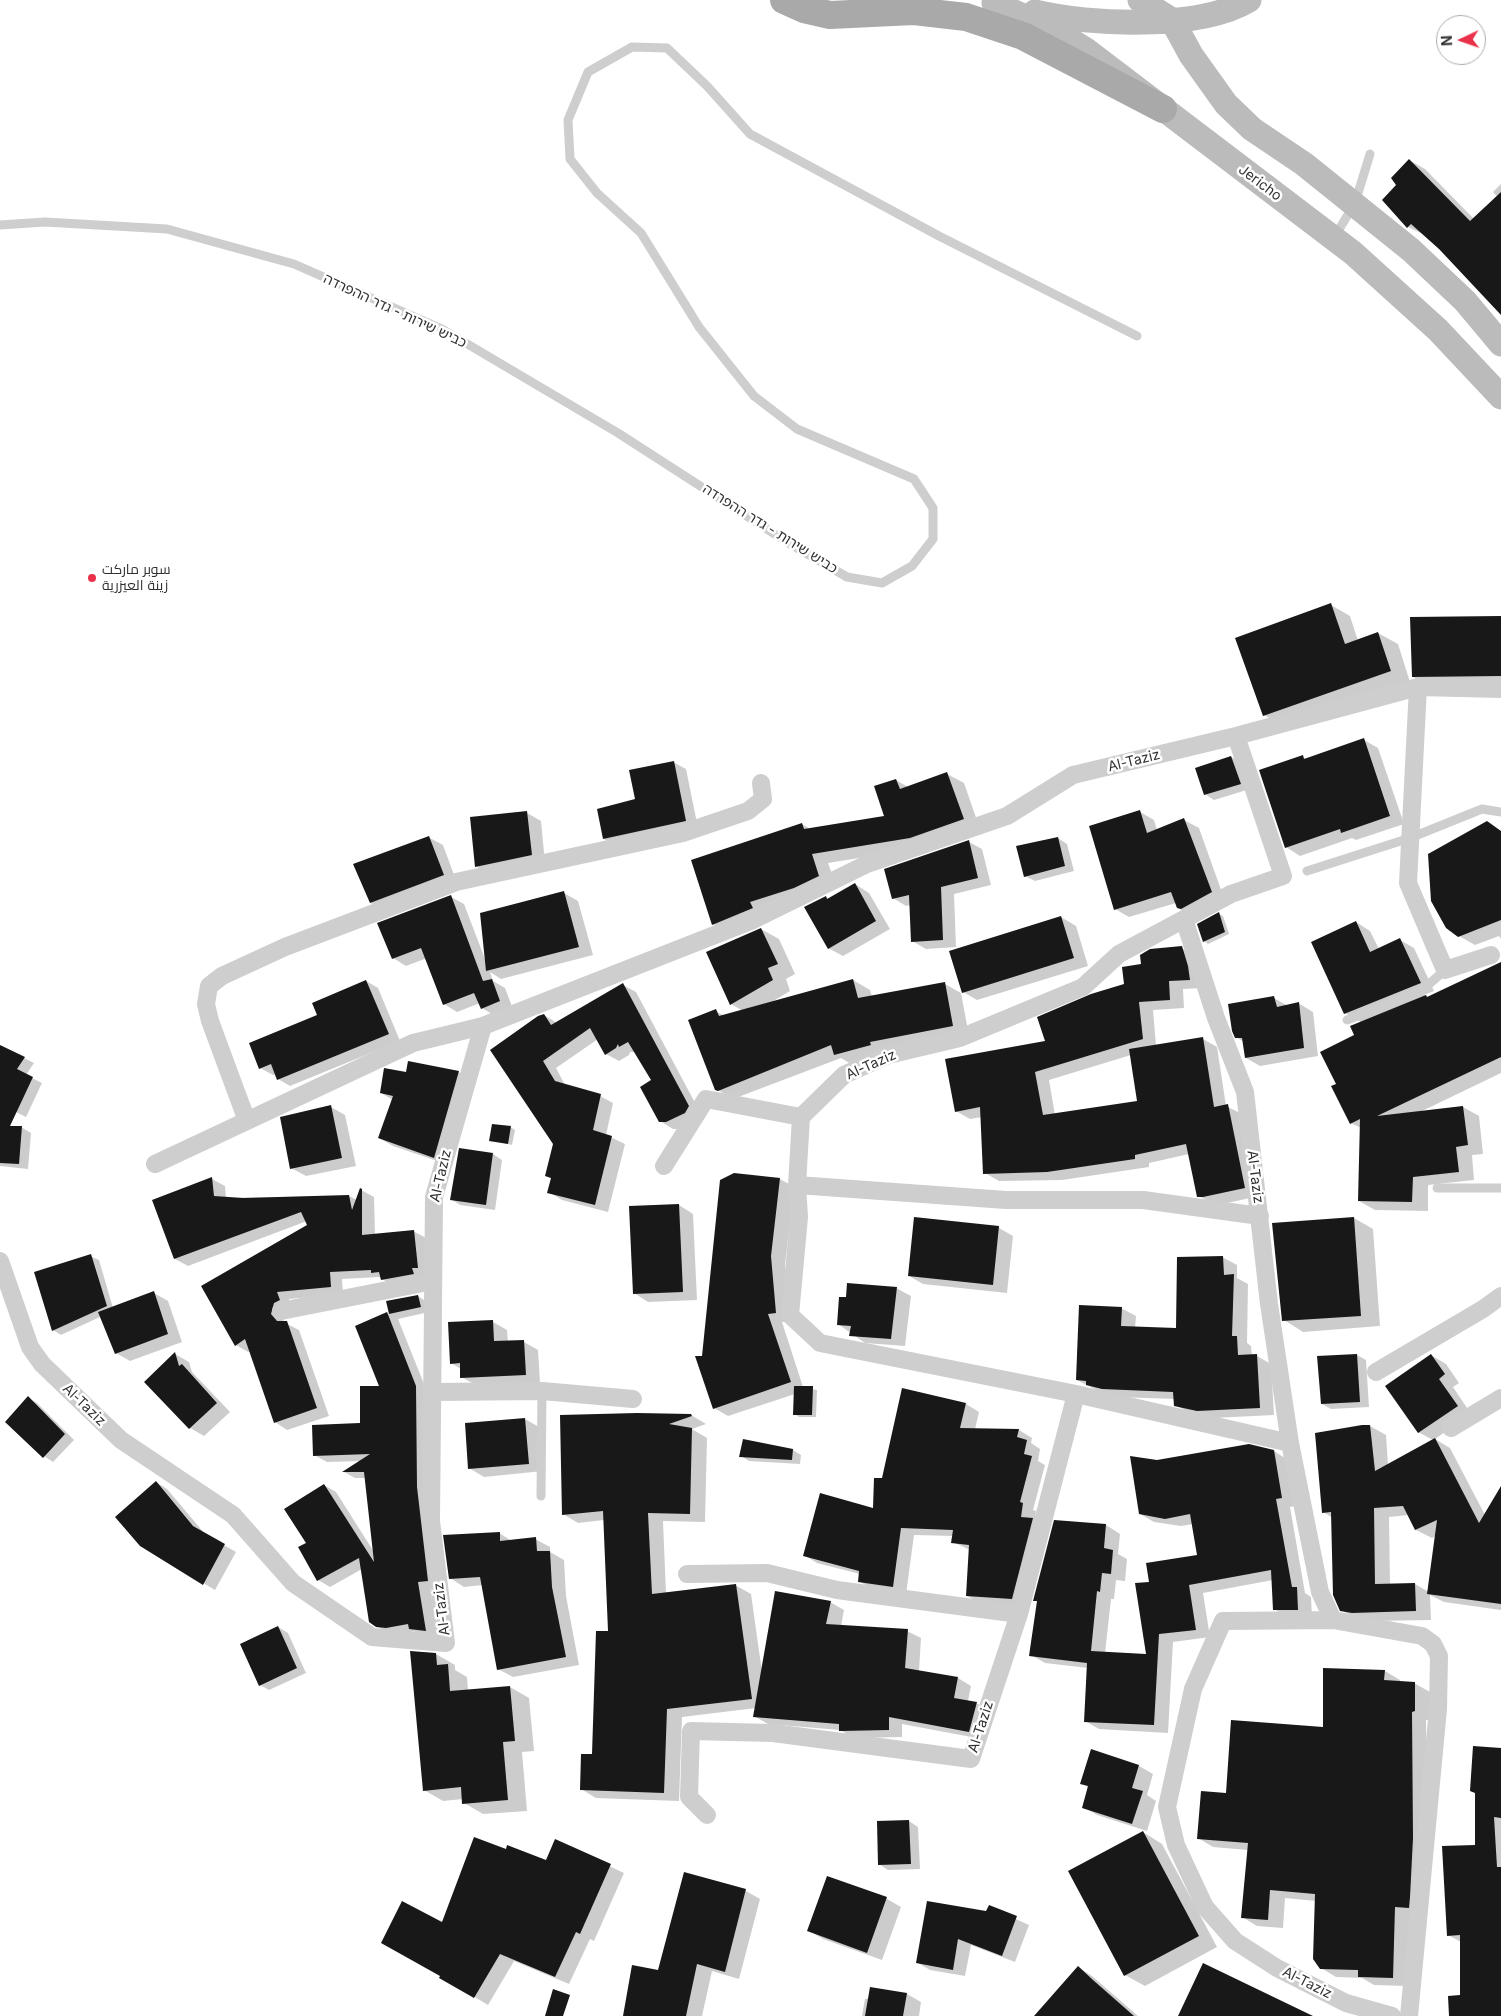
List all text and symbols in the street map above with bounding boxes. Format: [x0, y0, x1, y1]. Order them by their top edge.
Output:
north arrow [1436, 15, 1486, 65]
text: N [1438, 35, 1455, 47]
street label: Jericho [1235, 161, 1285, 205]
street label: כביש שירות - גדר ההפרדה [321, 270, 469, 352]
street label: כביש שירות - גדר ההפרדה [699, 481, 841, 577]
place label: سوبر ماركت زينة العيزرية [102, 562, 171, 594]
marker: سوبر ماركت زينة العيزرية [86, 572, 98, 584]
street label: Al-Taziz [1106, 746, 1162, 776]
street label: Al-Taziz [843, 1047, 899, 1083]
street label: Al-Taziz [427, 1148, 455, 1204]
street label: Al-Taziz [1243, 1150, 1267, 1204]
street label: Al-Taziz [59, 1380, 109, 1430]
street label: Al-Taziz [430, 1582, 454, 1636]
street label: Al-Taziz [965, 1699, 997, 1755]
street label: Al-Taziz [1279, 1963, 1335, 2003]

